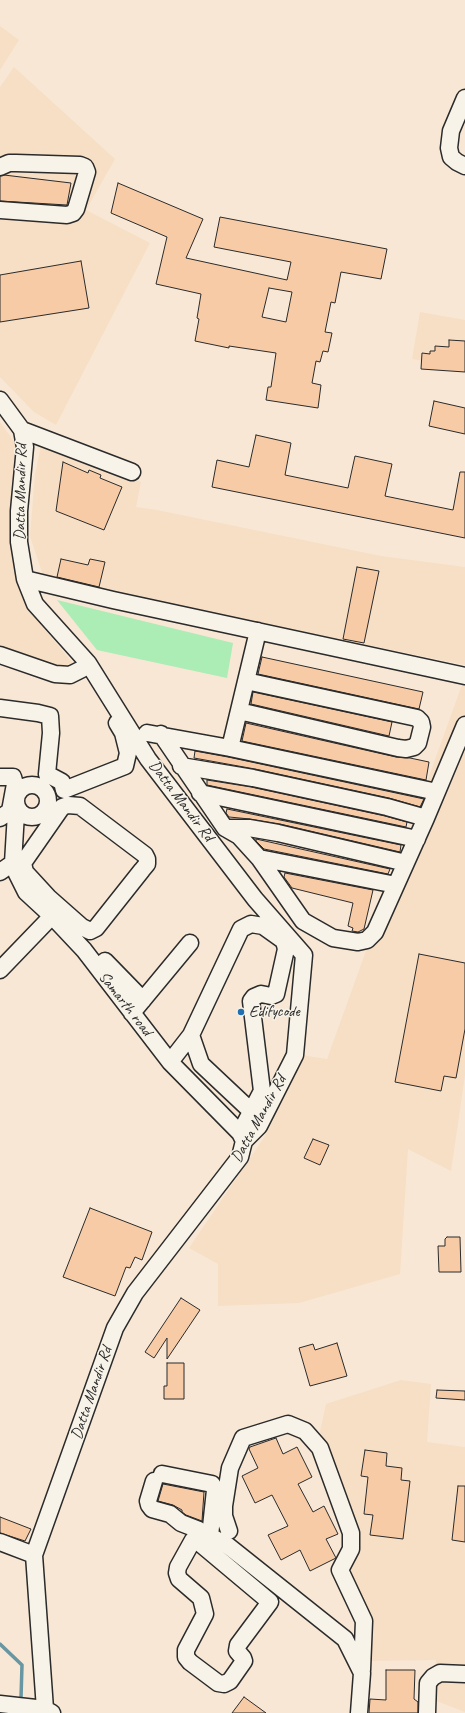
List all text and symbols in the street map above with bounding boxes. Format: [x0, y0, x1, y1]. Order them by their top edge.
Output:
street label: Datta Mandir Rd [11, 444, 31, 540]
street label: Datta Mandir Rd [144, 757, 218, 845]
street label: Samarth road [94, 968, 156, 1040]
place label: Edifycode [249, 1002, 300, 1022]
marker: Edifycode [236, 1007, 246, 1017]
street label: Datta Mandir Rd [227, 1072, 291, 1166]
street label: Datta Mandir Rd [67, 1344, 117, 1442]

